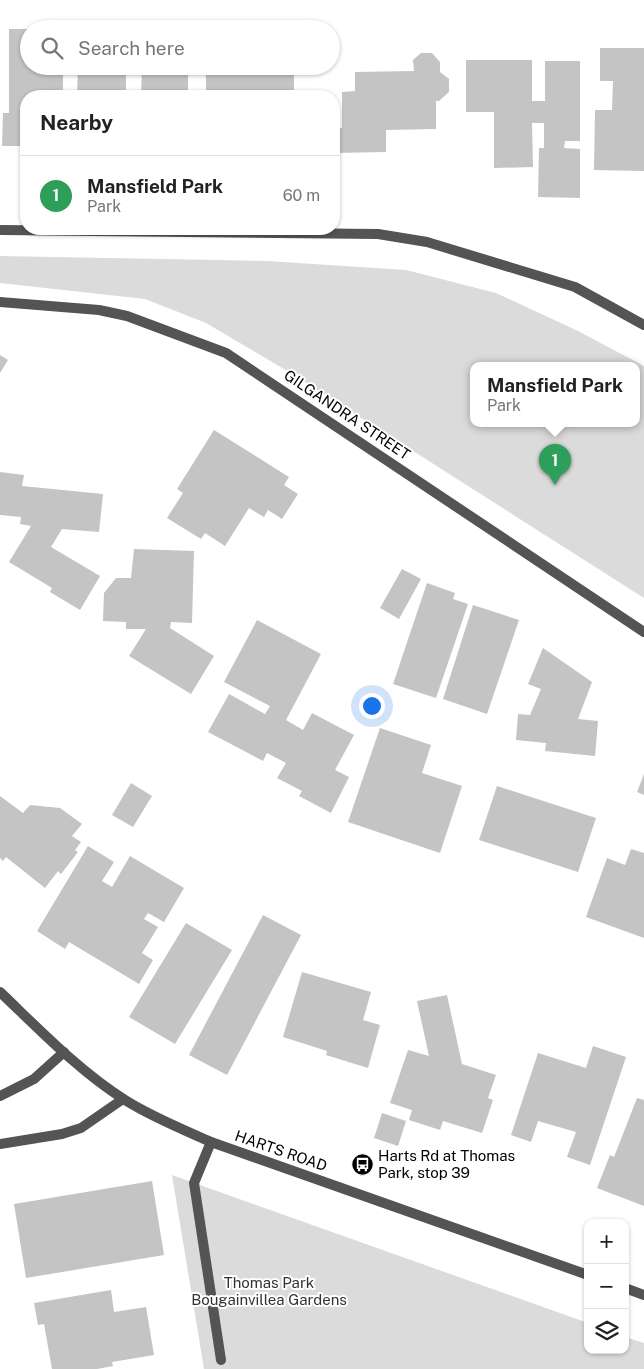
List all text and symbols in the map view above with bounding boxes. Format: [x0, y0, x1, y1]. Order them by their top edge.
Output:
search box [20, 20, 340, 75]
icon: search [38, 34, 66, 62]
text: Search here [78, 37, 185, 59]
text: Nearby [40, 110, 113, 135]
text: Mansfield Park [87, 175, 223, 197]
text: 1 [53, 186, 59, 205]
text: 60 m [283, 186, 320, 205]
text: Park [87, 197, 121, 216]
popup [470, 362, 640, 427]
street label: GILGANDRA STREET [281, 366, 414, 463]
text: Mansfield Park [487, 374, 623, 396]
text: Park [487, 396, 521, 415]
pin: 1 [539, 444, 571, 485]
your location [359, 693, 385, 719]
street label: HARTS ROAD [233, 1127, 329, 1174]
place label: Harts Rd at Thomas Park, stop 39 [378, 1147, 515, 1181]
bus stop icon: Harts Rd at Thomas Park, stop 39 [350, 1153, 374, 1177]
map controls [584, 1219, 629, 1354]
button: + [584, 1219, 629, 1264]
button: − [584, 1264, 629, 1309]
park label: Thomas Park Bougainvillea Gardens [191, 1274, 347, 1308]
button: layers [584, 1309, 629, 1354]

